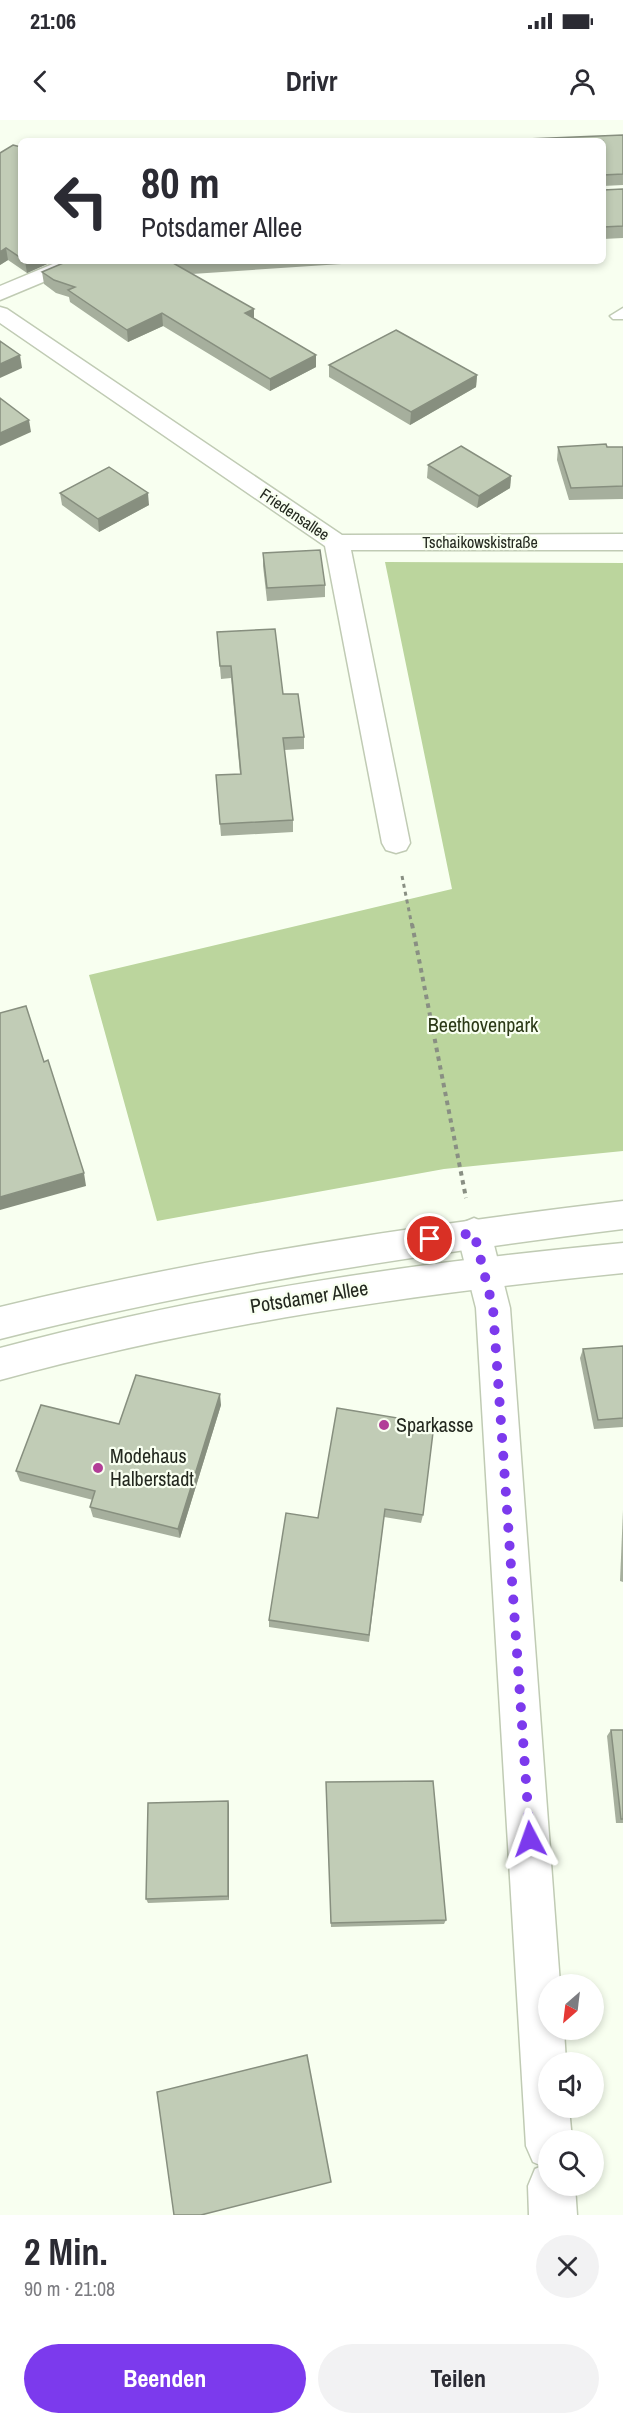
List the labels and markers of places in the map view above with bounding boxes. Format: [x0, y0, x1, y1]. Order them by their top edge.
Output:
pin [404, 1213, 455, 1264]
place label: Sparkasse [396, 1411, 473, 1438]
marker: Sparkasse [377, 1418, 391, 1432]
place label: Modehaus Halberstadt [110, 1442, 194, 1492]
marker: Modehaus Halberstadt [91, 1461, 105, 1475]

